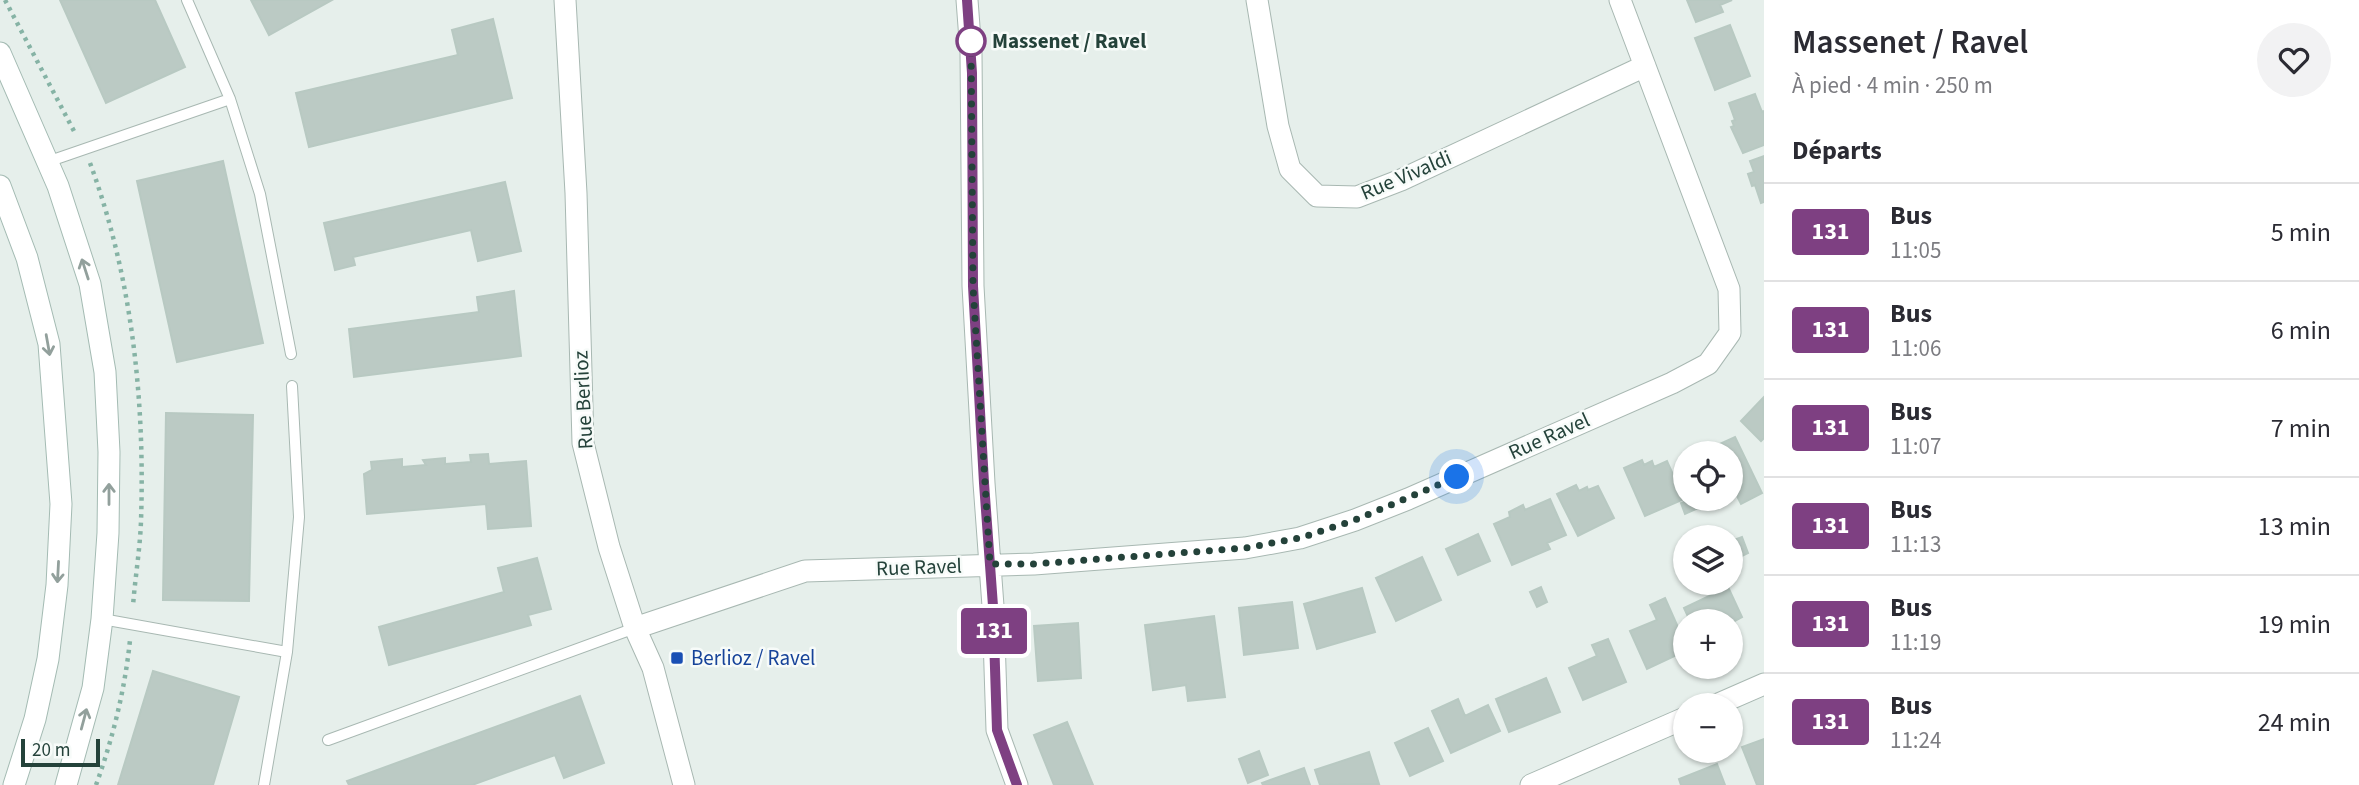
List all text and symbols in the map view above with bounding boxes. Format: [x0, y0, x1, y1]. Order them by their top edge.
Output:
text: Massenet / Ravel [1792, 19, 2028, 66]
button: heart [2257, 23, 2331, 97]
marker: Massenet / Ravel [956, 26, 986, 56]
place label: Massenet / Ravel [992, 26, 1146, 56]
text: À pied · 4 min · 250 m [1792, 69, 1993, 102]
text: Départs [1792, 132, 1882, 169]
street label: Rue Vivaldi [1356, 142, 1456, 208]
text: Bus [1890, 197, 1932, 234]
text: 131 [1811, 214, 1850, 249]
text: 5 min [2271, 214, 2331, 251]
text: 11:05 [1890, 234, 1941, 267]
one-way arrow [77, 258, 90, 280]
text: Bus [1890, 295, 1932, 332]
text: 131 [1811, 312, 1850, 347]
text: 6 min [2271, 312, 2331, 349]
text: 11:06 [1890, 332, 1941, 365]
one-way arrow [42, 333, 55, 356]
street label: Rue Berlioz [565, 350, 601, 450]
text: Bus [1890, 393, 1932, 430]
street label: Rue Ravel [1504, 405, 1594, 467]
text: 131 [1811, 410, 1850, 445]
text: 7 min [2271, 410, 2331, 447]
text: 11:07 [1890, 430, 1941, 463]
map controls [1673, 441, 1743, 763]
button: locate [1673, 441, 1743, 511]
your location [1439, 459, 1474, 494]
one-way arrow [102, 483, 115, 506]
text: Bus [1890, 491, 1932, 528]
text: 131 [1811, 508, 1850, 543]
text: 13 min [2258, 508, 2331, 545]
button: layers [1673, 525, 1743, 595]
text: 11:13 [1890, 528, 1941, 561]
street label: Rue Ravel [876, 551, 962, 583]
one-way arrow [51, 560, 64, 583]
text: Bus [1890, 589, 1932, 626]
text: 131 [1811, 606, 1850, 641]
text: 19 min [2258, 606, 2331, 643]
line badge: 131 [954, 608, 1034, 654]
button: + [1673, 609, 1743, 679]
text: 131 [975, 613, 1013, 648]
text: 11:19 [1890, 626, 1941, 659]
place label: Berlioz / Ravel [691, 643, 815, 673]
marker: Berlioz / Ravel [669, 650, 685, 666]
text: Bus [1890, 687, 1932, 724]
button: − [1673, 693, 1743, 763]
text: 131 [1811, 704, 1850, 739]
text: 24 min [2258, 704, 2331, 741]
one-way arrow [78, 709, 91, 731]
text: 11:24 [1890, 724, 1941, 757]
scale bar [21, 736, 100, 768]
text: 20 m [32, 737, 70, 764]

